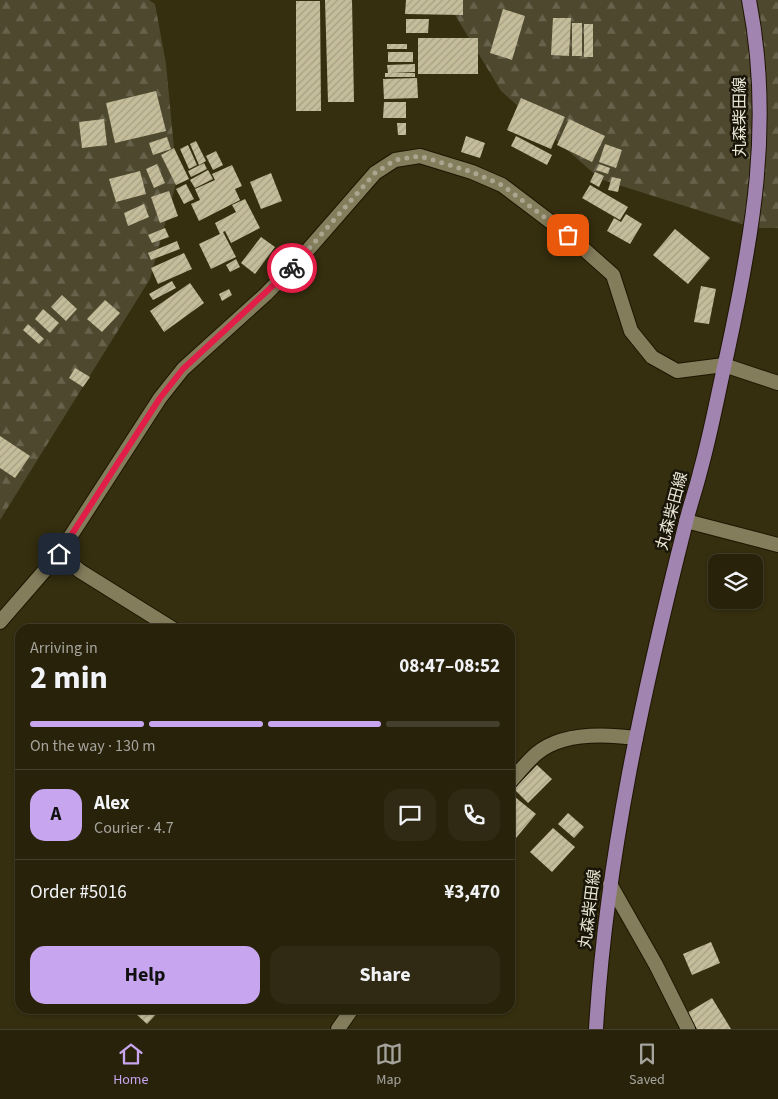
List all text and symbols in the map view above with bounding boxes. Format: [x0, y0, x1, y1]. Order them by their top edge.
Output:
street label: 丸森柴田線 [729, 77, 751, 157]
pin [547, 214, 589, 256]
icon: bag [554, 221, 582, 249]
courier [267, 243, 317, 293]
icon: bike [278, 254, 306, 282]
street label: 丸森柴田線 [651, 470, 693, 552]
pin [38, 533, 80, 575]
icon: home [45, 540, 73, 568]
map controls [708, 554, 763, 609]
button: layers [708, 554, 763, 609]
text: Arriving in [30, 637, 98, 659]
text: 08:47–08:52 [399, 653, 500, 680]
text: 2 min [30, 655, 108, 701]
text: On the way · 130 m [30, 735, 155, 757]
button: chat [384, 789, 436, 841]
button: phone [448, 789, 500, 841]
text: Alex [94, 790, 130, 817]
text: A [51, 801, 61, 828]
text: Courier · 4.7 [94, 817, 174, 839]
street label: 丸森柴田線 [574, 868, 606, 950]
text: Order #5016 [30, 879, 127, 906]
text: ¥3,470 [444, 879, 500, 906]
button: Help [30, 946, 260, 1004]
button: Share [270, 946, 500, 1004]
tab: Home [113, 1040, 148, 1090]
tab: Map [375, 1040, 403, 1090]
tab: Saved [629, 1040, 665, 1090]

